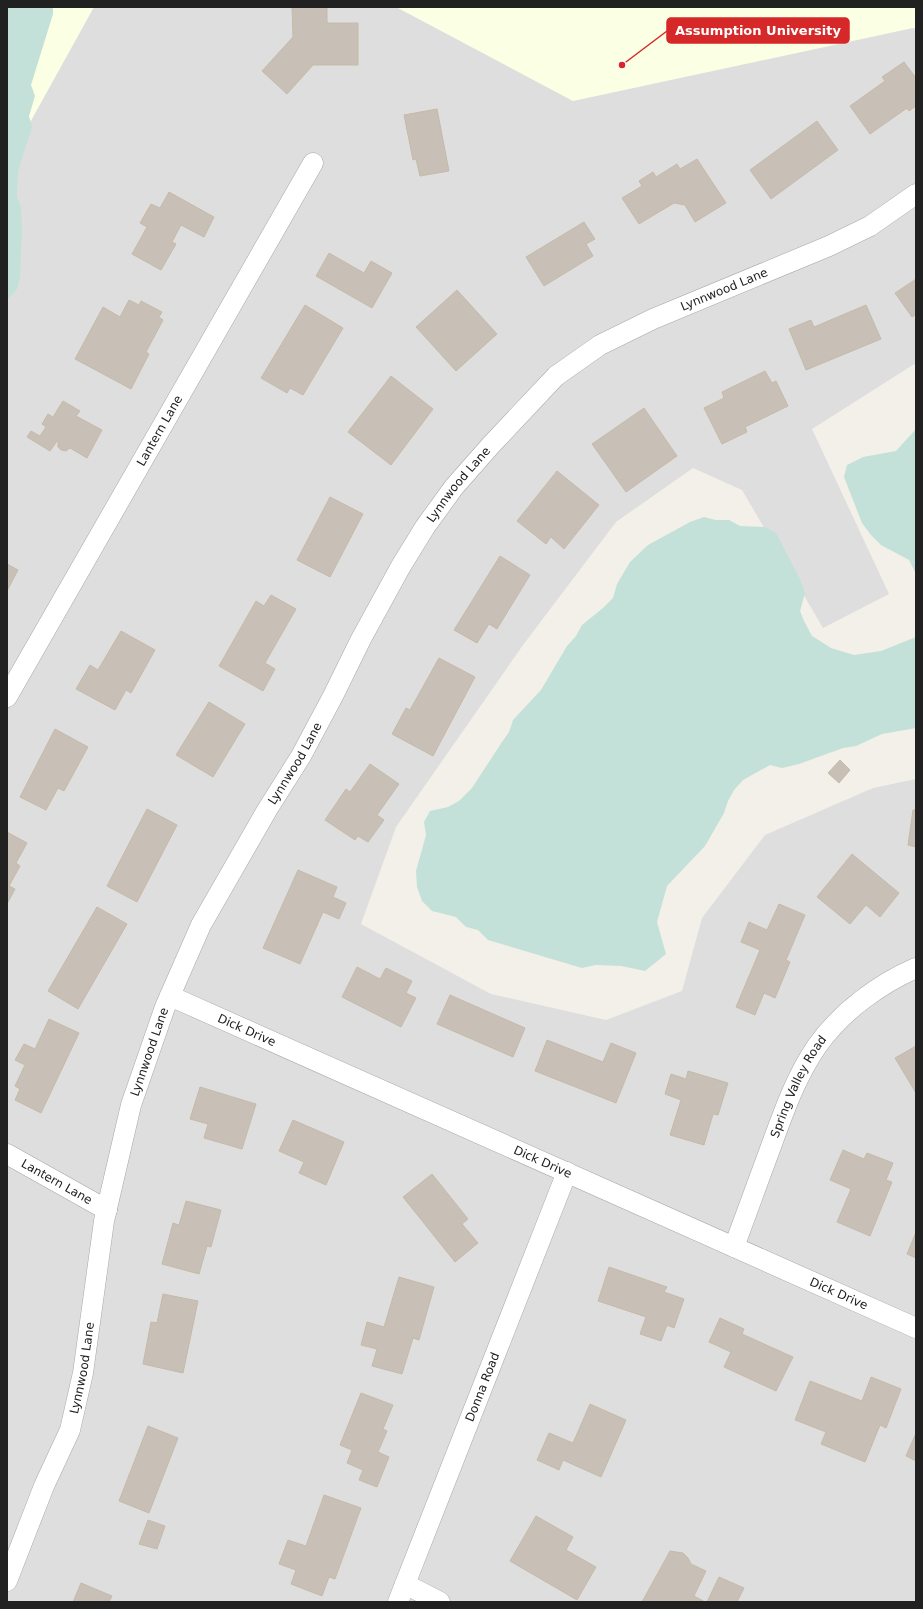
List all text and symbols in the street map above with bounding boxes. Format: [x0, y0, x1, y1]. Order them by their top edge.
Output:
callout: Assumption University [667, 18, 849, 43]
text: Assumption University [675, 23, 841, 38]
street label: Lynnwood Lane [679, 265, 770, 314]
street label: Lantern Lane [134, 393, 185, 468]
street label: Lynnwood Lane [424, 444, 493, 525]
street label: Lynnwood Lane [265, 720, 325, 807]
street label: Lynnwood Lane [128, 1006, 171, 1098]
street label: Dick Drive [216, 1011, 278, 1049]
street label: Spring Valley Road [768, 1033, 829, 1140]
street label: Dick Drive [512, 1143, 574, 1181]
street label: Lantern Lane [19, 1156, 95, 1207]
street label: Dick Drive [808, 1275, 870, 1313]
street label: Lynnwood Lane [67, 1321, 97, 1415]
street label: Donna Road [463, 1350, 502, 1424]

